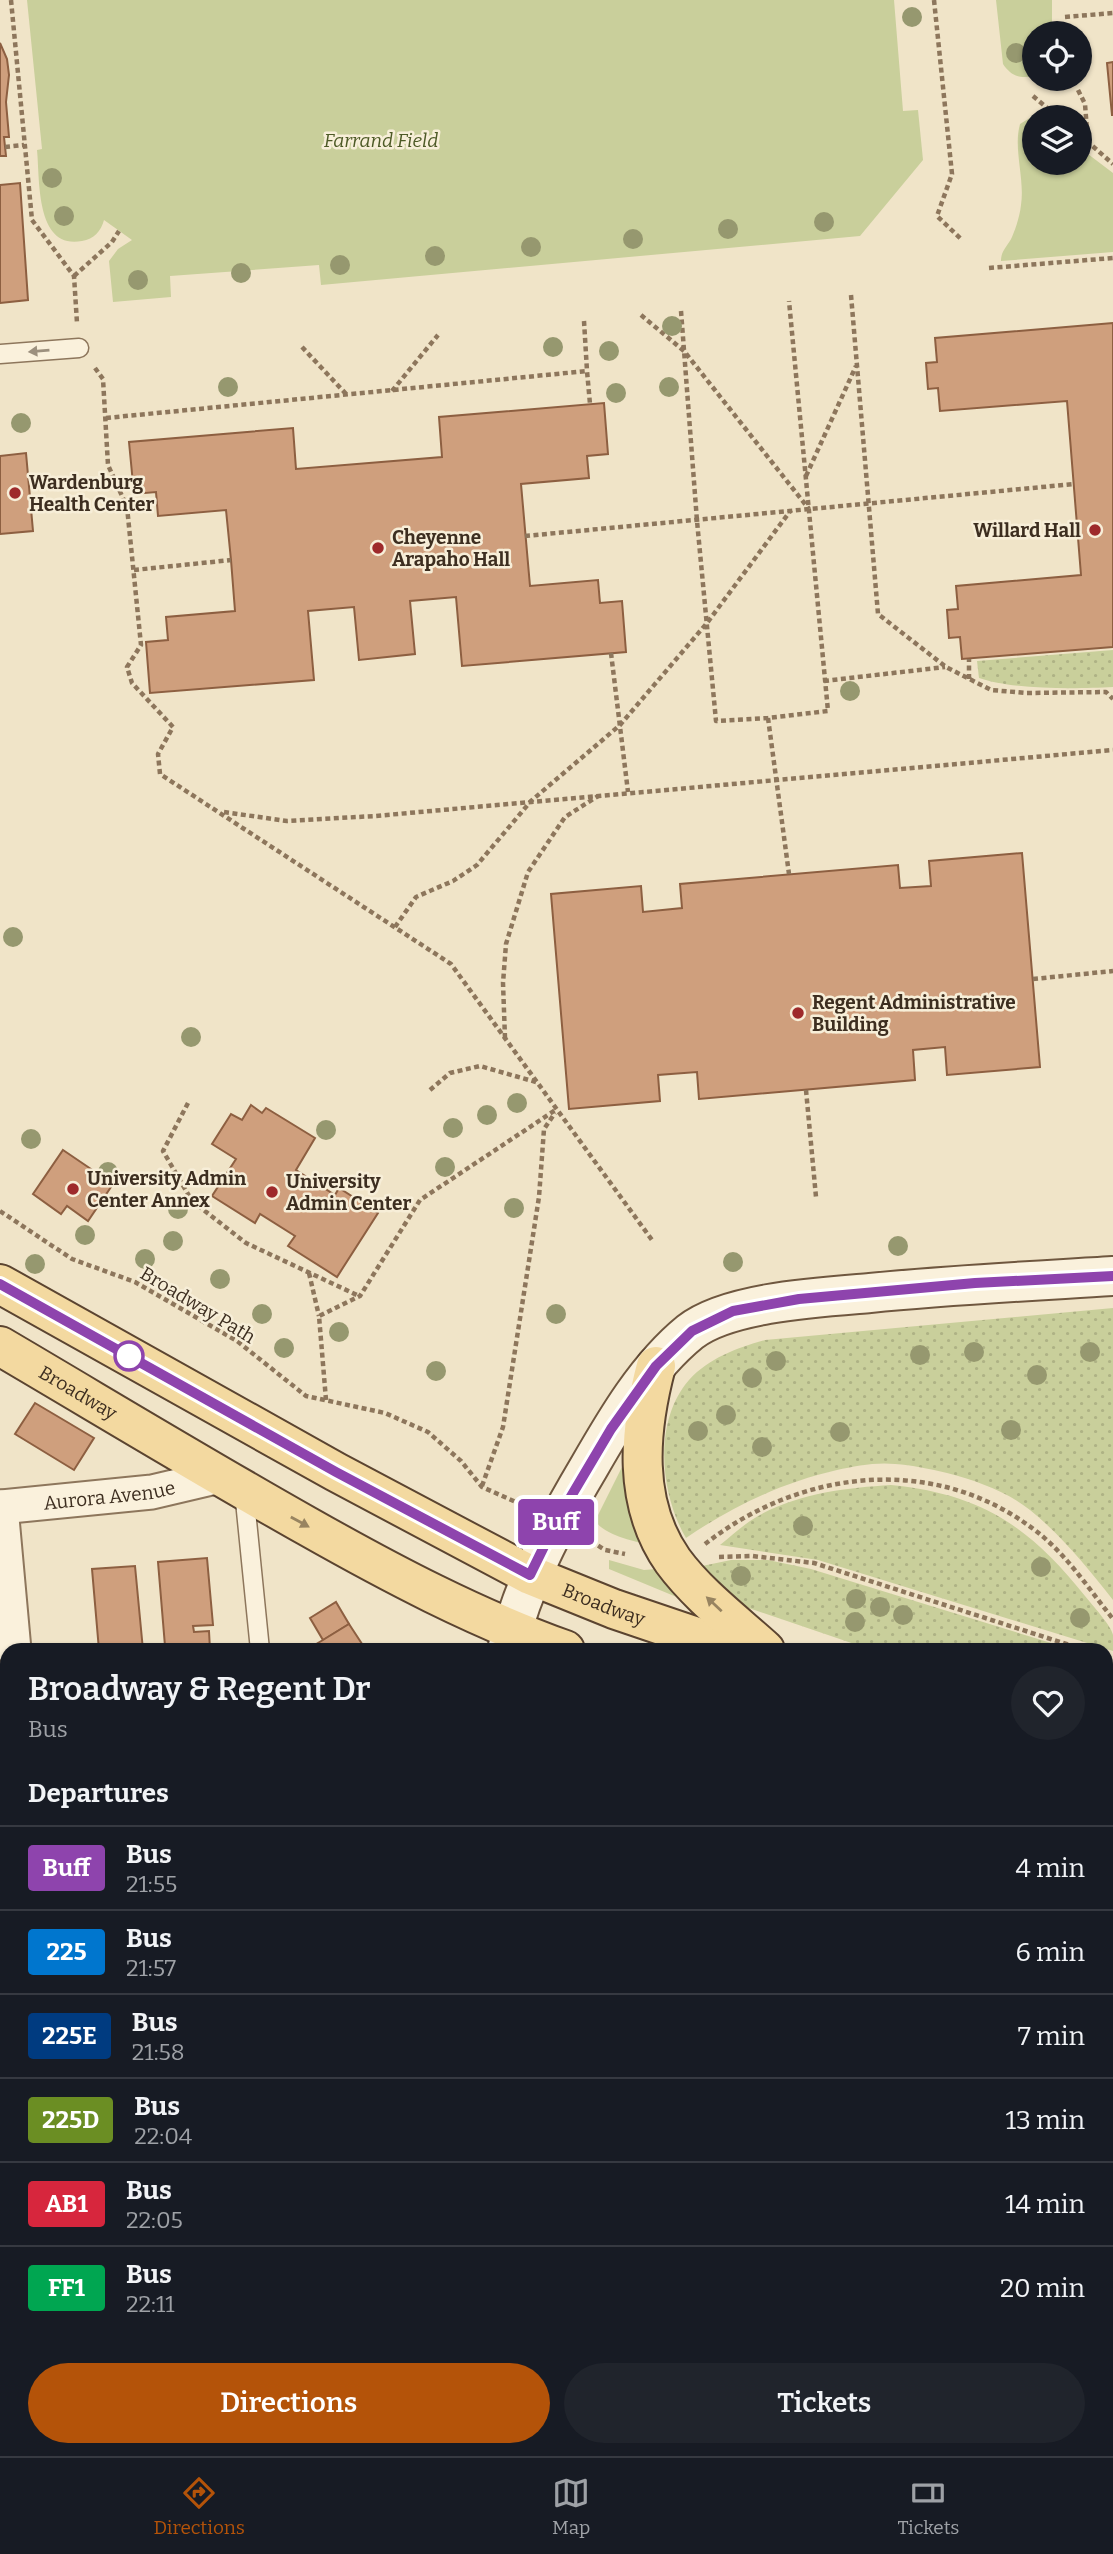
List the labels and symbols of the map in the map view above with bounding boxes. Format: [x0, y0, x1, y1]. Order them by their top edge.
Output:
park label: Farrand Field [324, 129, 438, 152]
one-way arrow [28, 346, 50, 357]
place label: Wardenburg Health Center [29, 471, 155, 516]
marker: Wardenburg Health Center [7, 485, 23, 501]
place label: Willard Hall [973, 519, 1081, 542]
marker: Willard Hall [1087, 522, 1103, 538]
place label: Cheyenne Arapaho Hall [392, 526, 510, 571]
marker: Cheyenne Arapaho Hall [370, 540, 386, 556]
place label: Regent Administrative Building [812, 991, 1016, 1036]
marker: Regent Administrative Building [790, 1005, 806, 1021]
place label: University Admin Center Annex [87, 1167, 247, 1212]
place label: University Admin Center [286, 1170, 411, 1215]
marker: University Admin Center Annex [65, 1181, 81, 1197]
marker: University Admin Center [264, 1184, 280, 1200]
street label: Broadway Path [136, 1262, 260, 1349]
unlabelled marker [114, 1341, 144, 1371]
street label: Broadway [35, 1360, 122, 1425]
street label: Aurora Avenue [42, 1475, 177, 1514]
line badge: Buff [507, 1499, 605, 1545]
one-way arrow [290, 1516, 309, 1528]
street label: Broadway [559, 1578, 649, 1631]
one-way arrow [706, 1597, 723, 1613]

